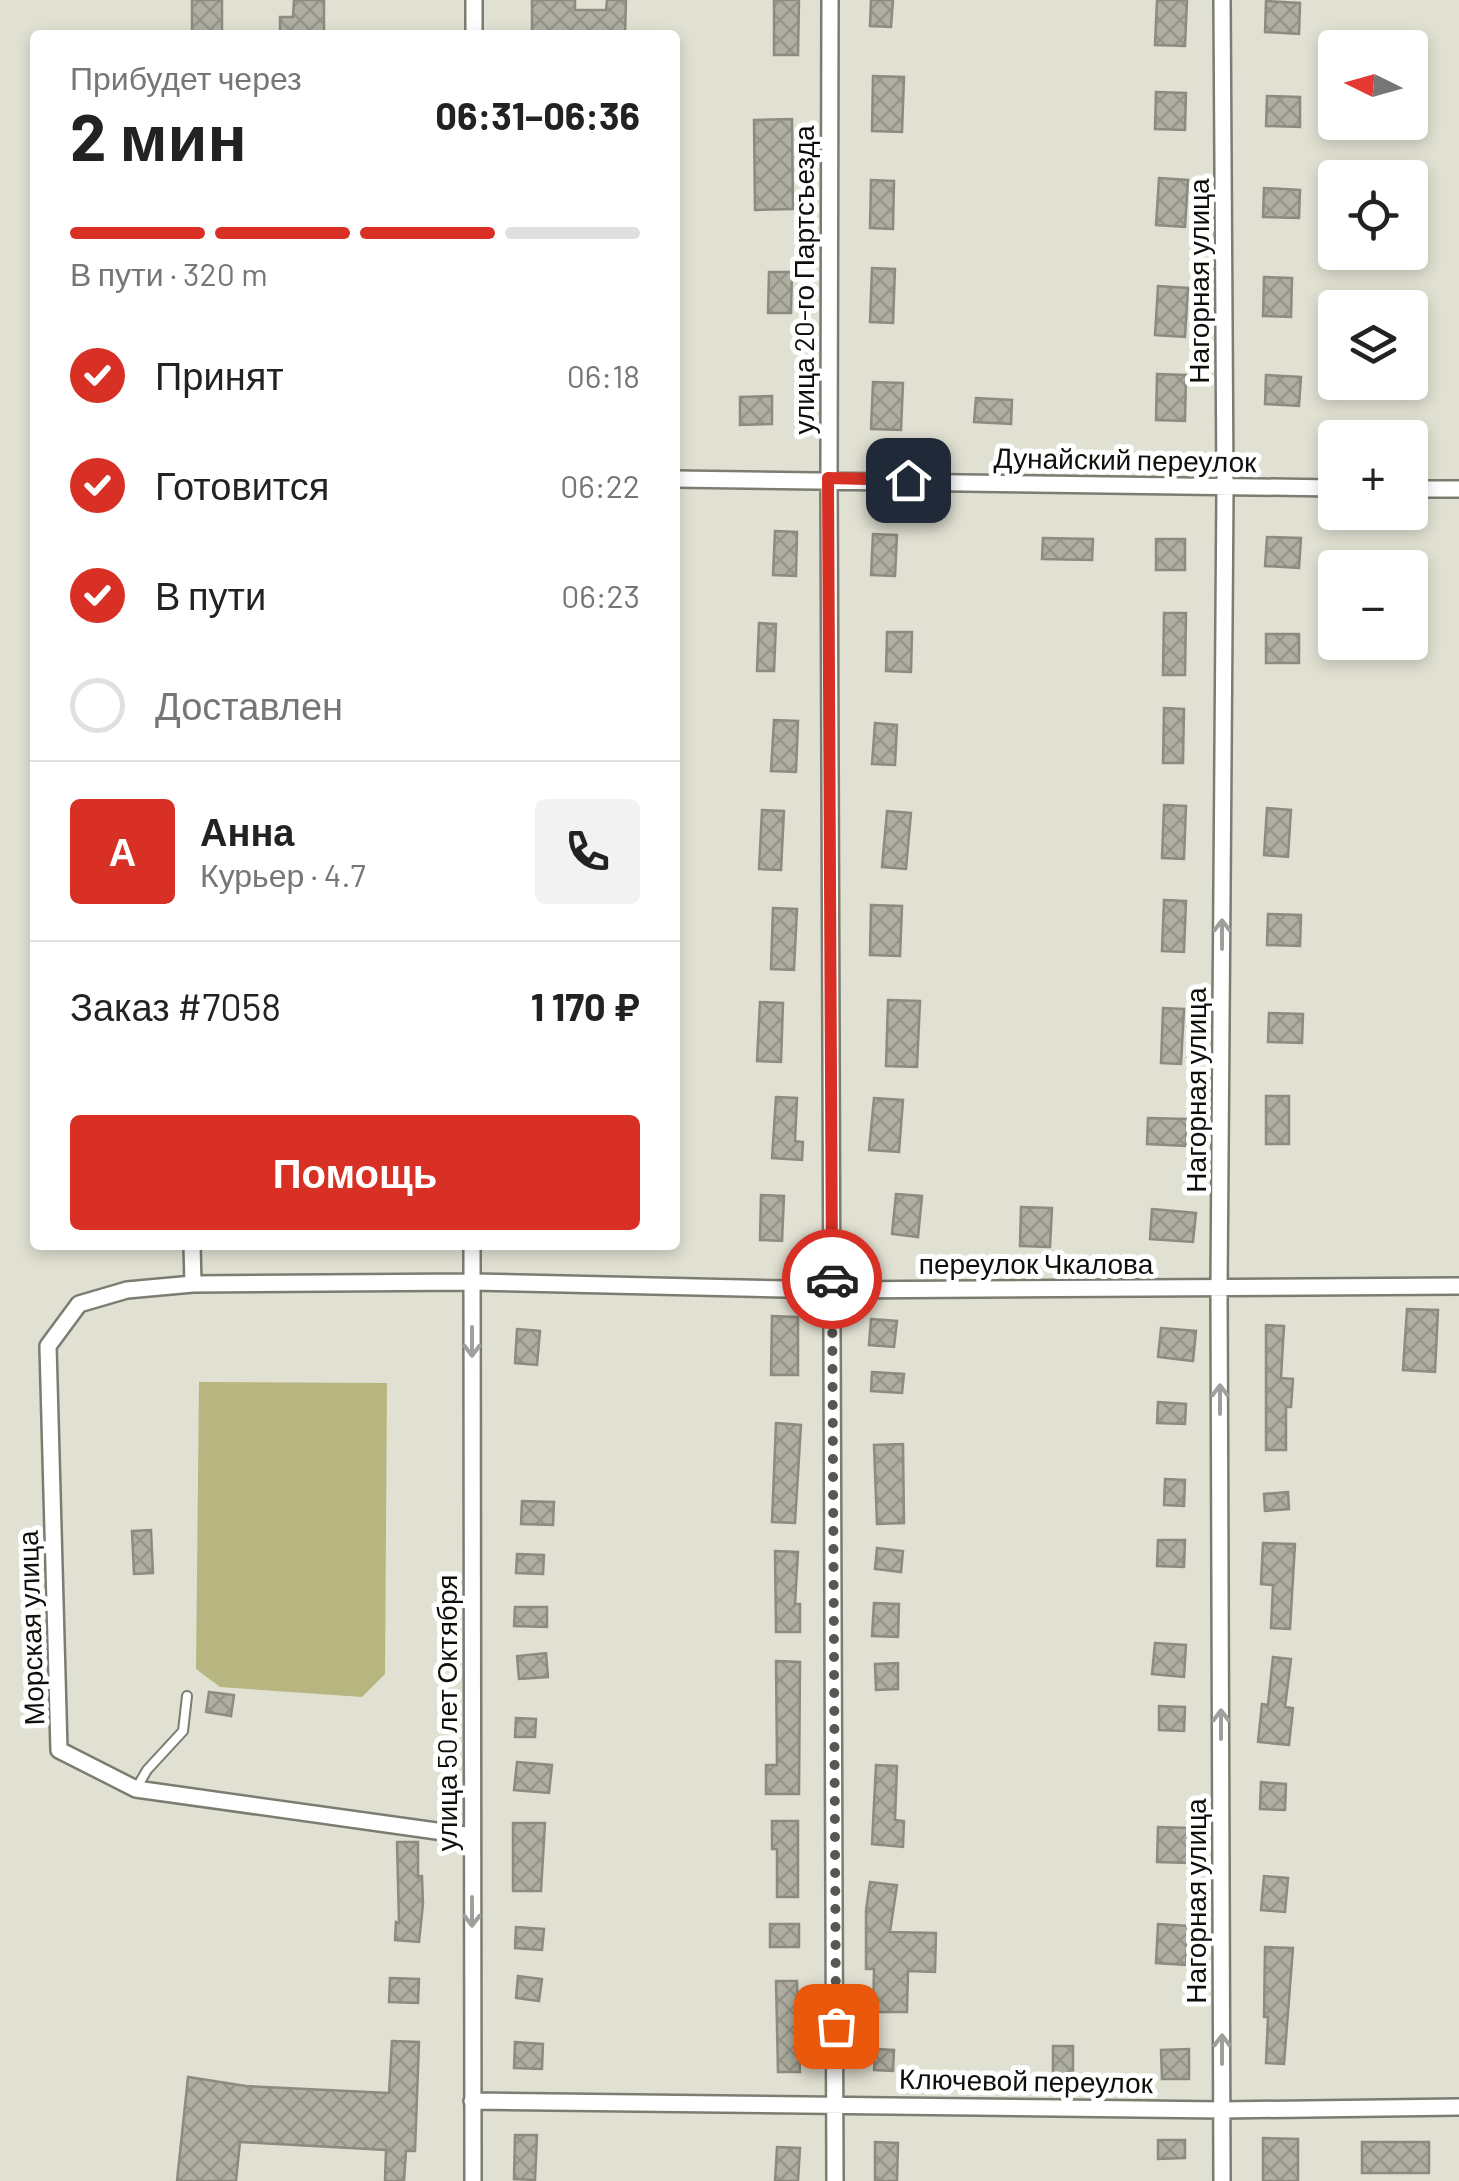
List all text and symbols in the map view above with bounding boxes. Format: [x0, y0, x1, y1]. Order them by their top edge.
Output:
north arrow [1318, 30, 1428, 140]
map controls [1318, 30, 1428, 660]
text: Прибудет через [70, 58, 302, 96]
text: 06:31–06:36 [435, 92, 640, 138]
text: 2 мин [70, 96, 247, 174]
street label: улица 20-го Партсъезда [786, 125, 820, 434]
button: locate [1318, 160, 1428, 270]
street label: Нагорная улица [1181, 178, 1215, 384]
text: В пути · 320 m [70, 254, 268, 292]
button: layers [1318, 290, 1428, 400]
icon: check [70, 348, 125, 403]
text: Принят [155, 352, 284, 398]
text: 06:18 [567, 356, 640, 394]
button: + [1318, 420, 1428, 530]
pin [866, 438, 951, 523]
street label: Дунайский переулок [993, 440, 1257, 478]
icon: home [881, 453, 936, 508]
icon: check [70, 458, 125, 513]
text: Готовится [155, 462, 329, 508]
text: 06:22 [560, 466, 640, 504]
button: − [1318, 550, 1428, 660]
icon: check [70, 568, 125, 623]
text: В пути [155, 572, 266, 618]
text: 06:23 [561, 576, 640, 614]
text: Доставлен [155, 682, 343, 728]
button: phone [535, 799, 640, 904]
text: Анна [200, 808, 294, 854]
text: А [109, 828, 136, 874]
text: Курьер · 4.7 [200, 855, 366, 893]
one-way arrow [1212, 918, 1232, 950]
text: Заказ #7058 [70, 983, 281, 1029]
text: 1 170 ₽ [531, 983, 640, 1029]
street label: Нагорная улица [1178, 987, 1212, 1193]
button: Помощь [70, 1115, 640, 1230]
courier [782, 1229, 882, 1329]
street label: переулок Чкалова [919, 1246, 1154, 1280]
icon: car [805, 1252, 860, 1307]
one-way arrow [462, 1326, 482, 1358]
one-way arrow [1210, 1383, 1230, 1416]
street label: Морская улица [10, 1530, 50, 1726]
street label: улица 50 лет Октября [429, 1575, 463, 1851]
one-way arrow [1212, 1708, 1230, 1740]
street label: Нагорная улица [1178, 1798, 1212, 2004]
one-way arrow [462, 1896, 482, 1928]
pin [794, 1984, 879, 2069]
icon: bag [809, 1999, 864, 2054]
one-way arrow [1212, 2033, 1231, 2065]
street label: Ключевой переулок [899, 2061, 1154, 2099]

